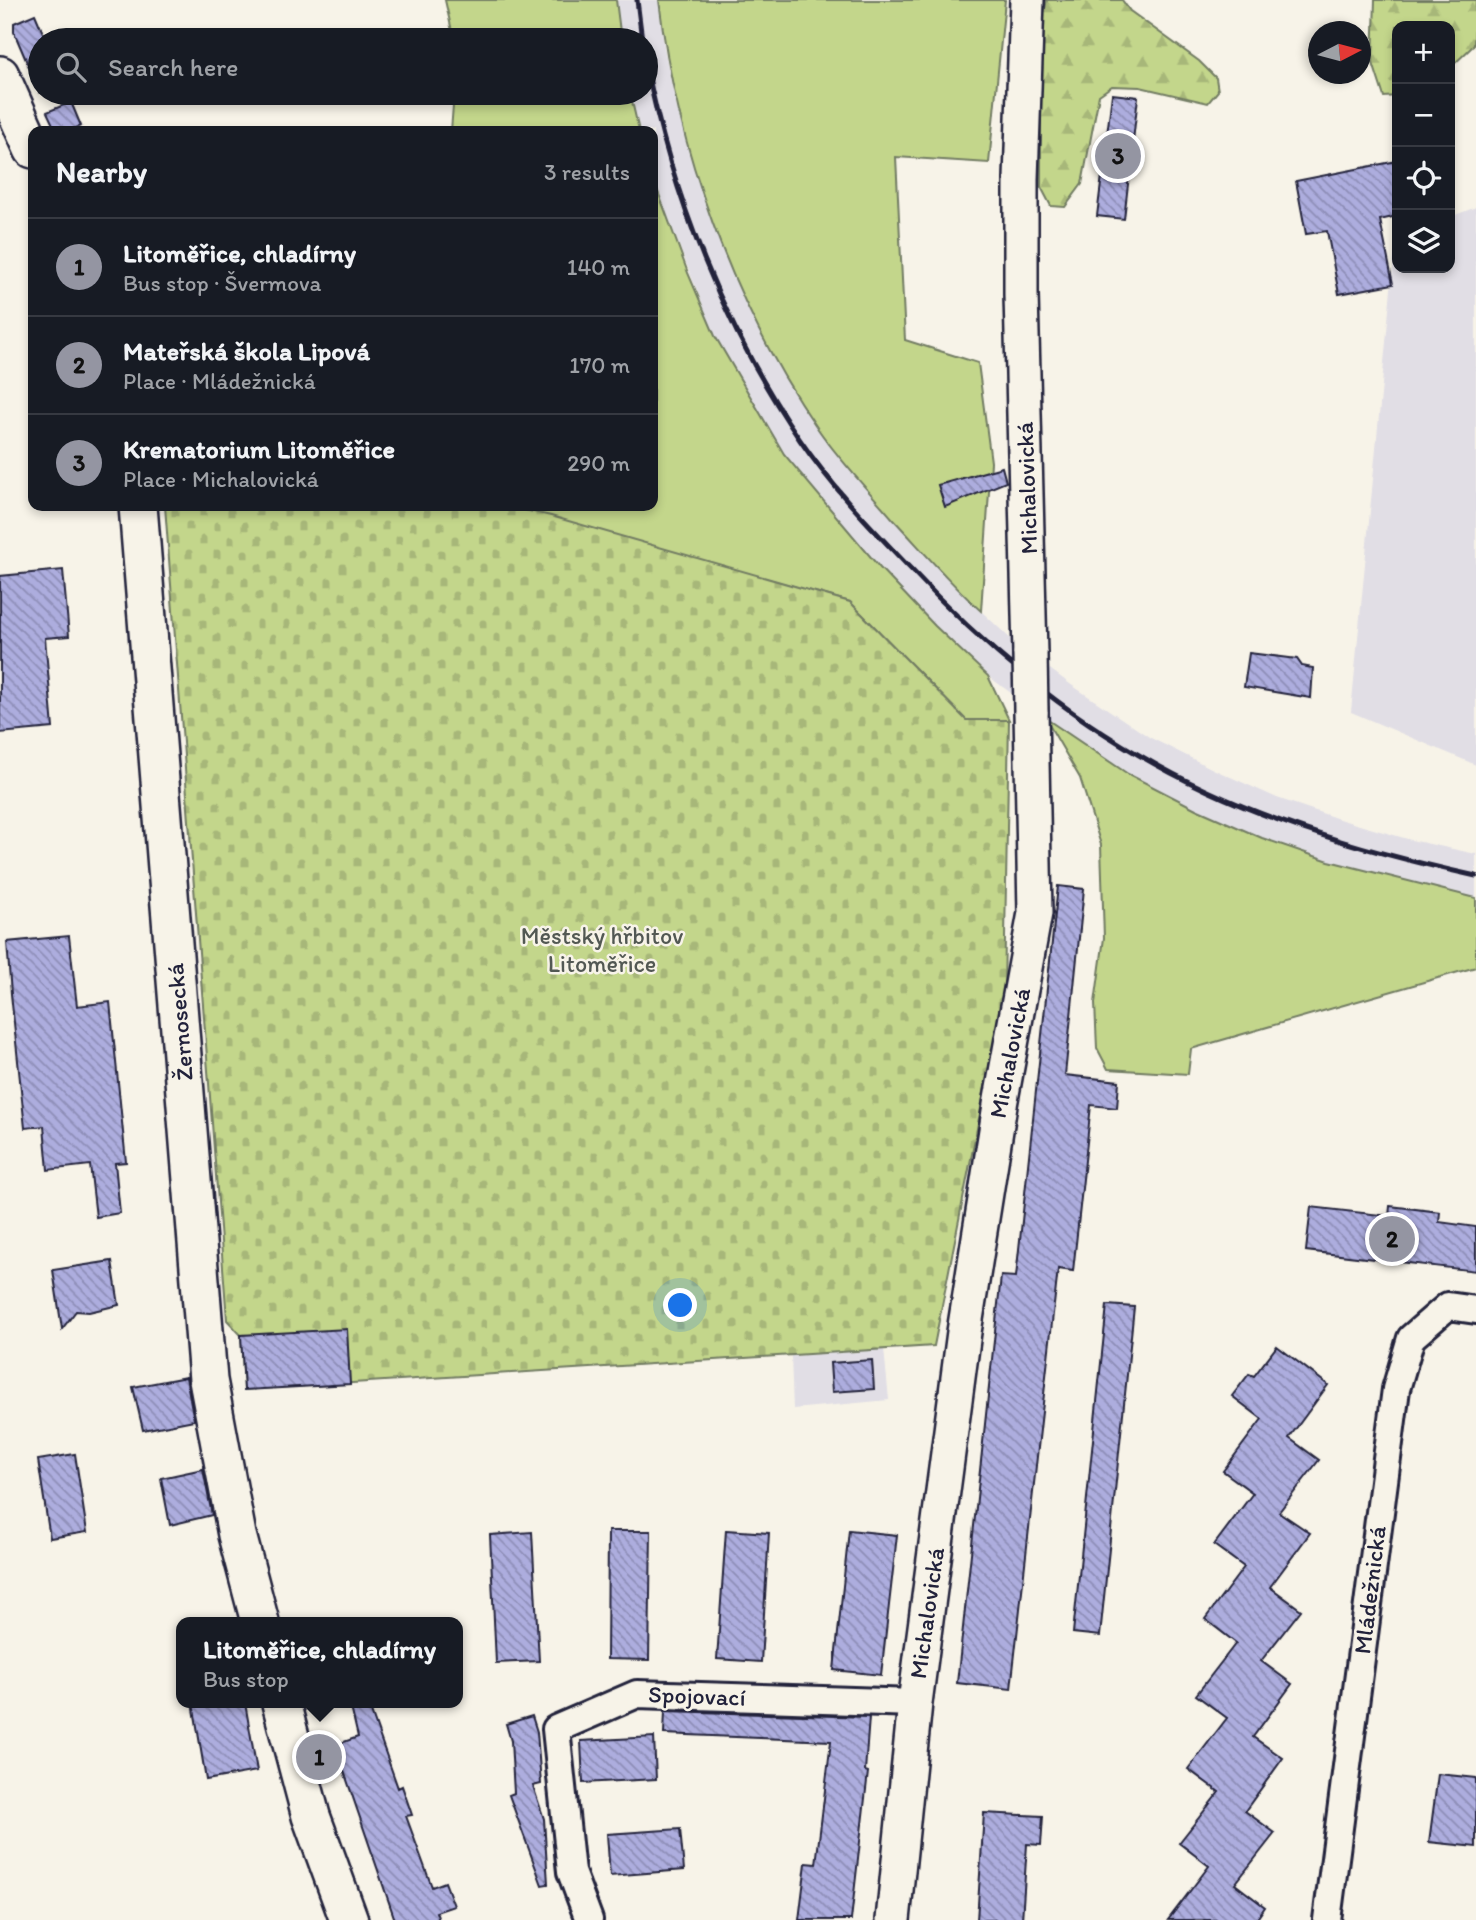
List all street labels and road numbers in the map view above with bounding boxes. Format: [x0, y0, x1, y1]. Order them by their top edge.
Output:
street label: Michalovická [1010, 421, 1043, 555]
street label: Žernosecká [160, 962, 199, 1082]
street label: Michalovická [983, 985, 1036, 1121]
street label: Mládežnická [1347, 1524, 1392, 1656]
street label: Michalovická [903, 1545, 950, 1681]
street label: Spojovací [648, 1679, 746, 1712]

